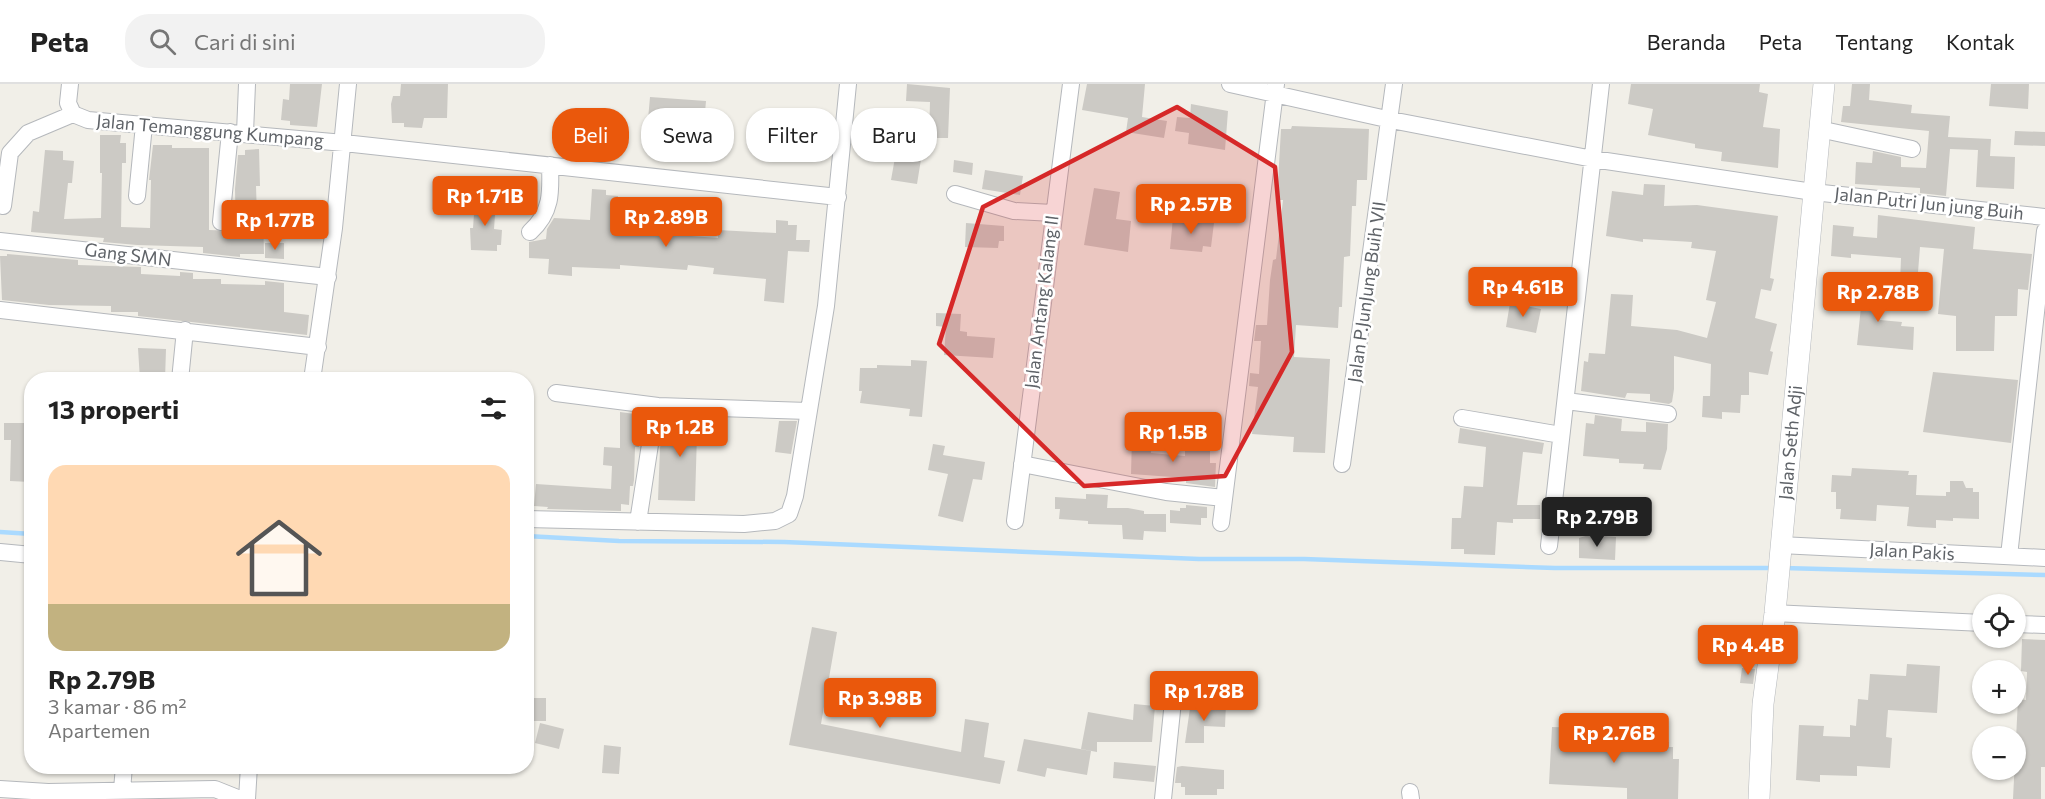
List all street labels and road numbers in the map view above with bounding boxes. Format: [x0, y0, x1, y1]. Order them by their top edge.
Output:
street label: Jalan Temanggung Kumpang [95, 109, 325, 151]
street label: Jalan Putri Jun jung Buih [1833, 182, 2025, 224]
street label: Jalan P.JunJung Buih VII [1342, 200, 1390, 384]
street label: Jalan Antang Kalang II [1019, 214, 1063, 390]
street label: Gang SMN [83, 238, 173, 270]
street label: Jalan Seth Adji [1774, 384, 1806, 501]
street label: Jalan Pakis [1869, 538, 1955, 564]

